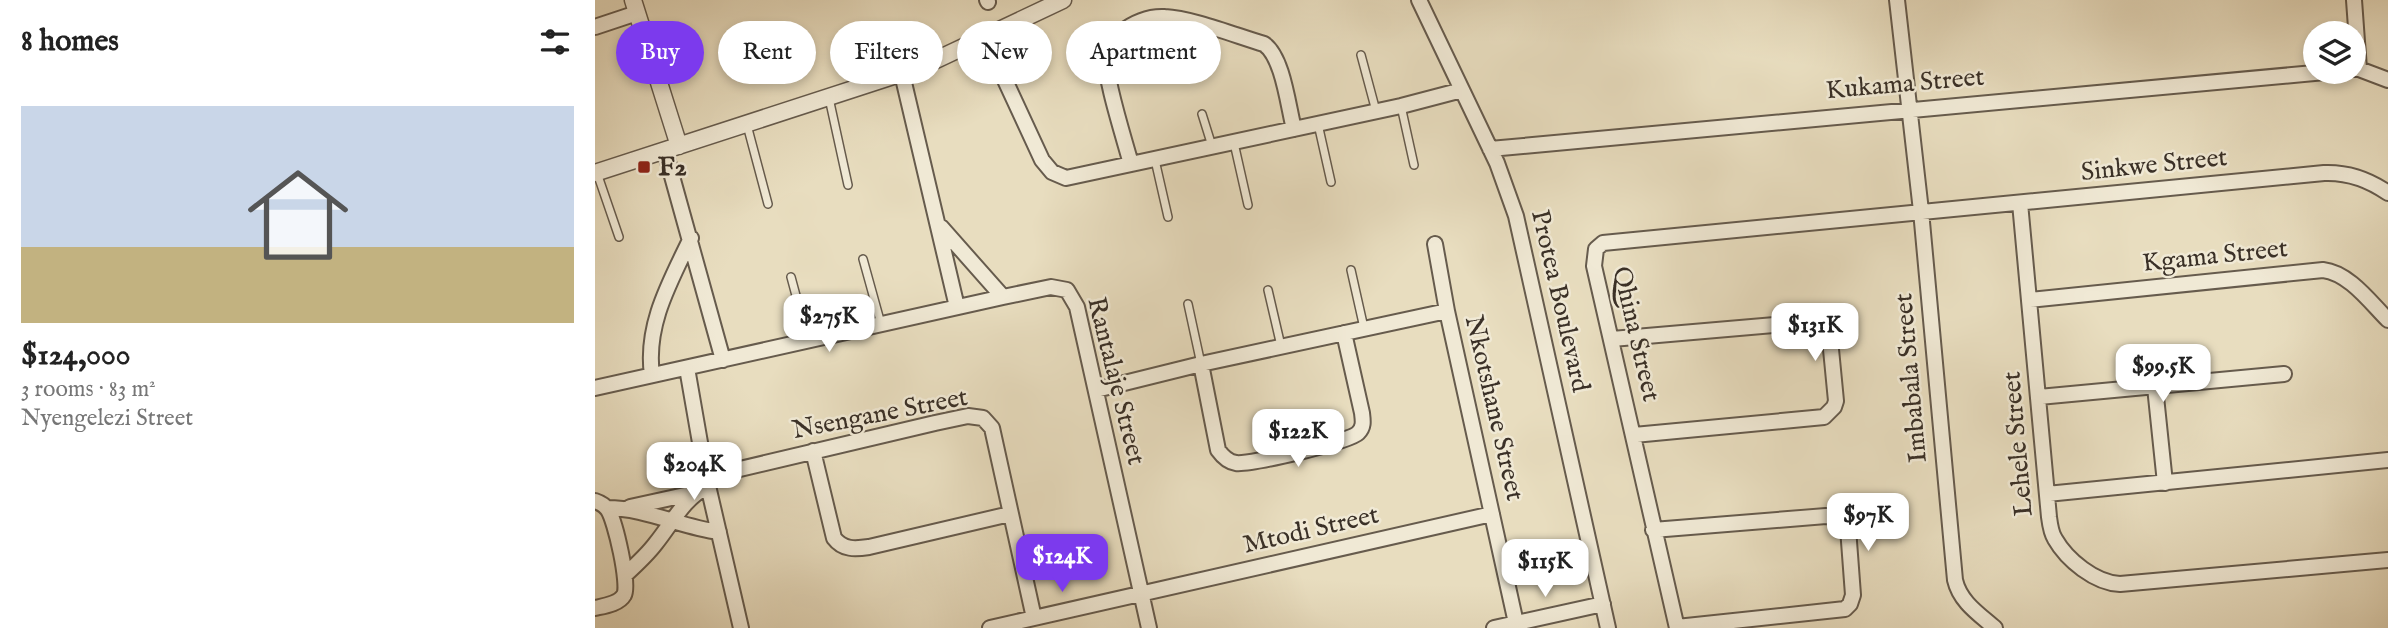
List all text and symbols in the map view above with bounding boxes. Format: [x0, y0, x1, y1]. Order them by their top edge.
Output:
chip: Buy [616, 21, 704, 84]
chip: Rent [718, 21, 816, 84]
chip: Filters [830, 21, 943, 84]
chip: New [957, 21, 1052, 84]
chip: Apartment [1066, 21, 1221, 84]
map controls [2303, 21, 2366, 84]
button: layers [2303, 21, 2366, 84]
text: 8 homes [21, 23, 119, 61]
icon: filters [536, 23, 574, 61]
street label: Kukama Street [1824, 61, 1986, 107]
street label: Sinkwe Street [2079, 141, 2229, 189]
place label: F2 [658, 151, 687, 184]
icon: home [235, 152, 361, 278]
marker: F2 [636, 159, 652, 175]
street label: Protea Boulevard [1523, 207, 1597, 395]
street label: Kgama Street [2141, 232, 2289, 280]
street label: Qhina Street [1604, 263, 1668, 405]
street label: Imbabala Street [1887, 292, 1935, 464]
pin: $275K [780, 294, 878, 354]
street label: Rantalaje Street [1079, 294, 1153, 468]
text: $275K [800, 302, 859, 331]
pin: $131K [1766, 304, 1864, 363]
text: $131K [1787, 311, 1843, 340]
street label: Nkotshane Street [1457, 312, 1531, 504]
text: $124,000 [21, 337, 131, 375]
pin: $99.5K [2106, 344, 2220, 404]
text: $99.5K [2132, 352, 2194, 381]
street label: Lehele Street [1995, 370, 2041, 518]
text: 3 rooms · 83 m² [21, 375, 156, 404]
street label: Nsengane Street [789, 381, 971, 447]
text: Nyengelezi Street [21, 404, 193, 433]
pin: $122K [1249, 410, 1347, 469]
text: $122K [1268, 417, 1328, 446]
pin: $204K [645, 442, 743, 502]
text: $204K [663, 450, 725, 479]
pin: $97K [1827, 494, 1909, 553]
street label: Mtodi Street [1240, 498, 1382, 562]
text: $97K [1843, 501, 1893, 530]
pin: $124K [1013, 534, 1111, 594]
pin: $115K [1496, 540, 1594, 599]
text: $124K [1032, 542, 1092, 571]
text: $115K [1518, 547, 1572, 576]

